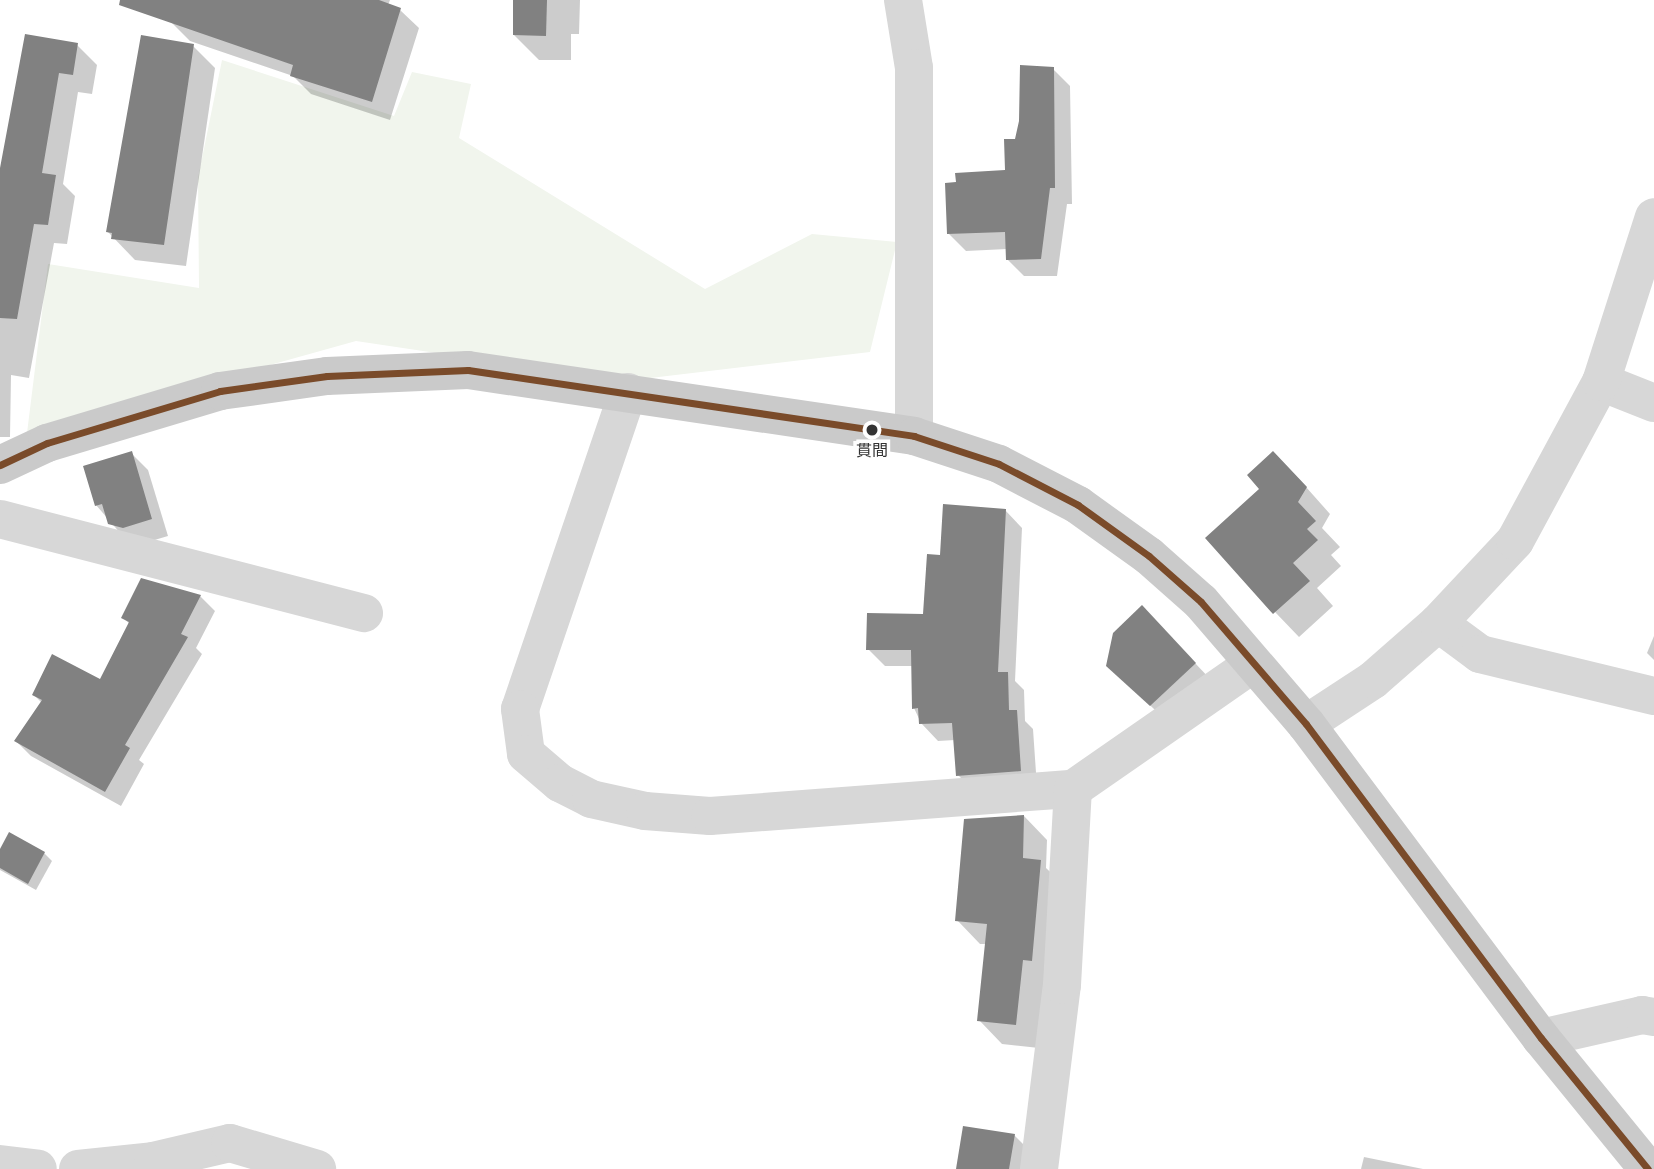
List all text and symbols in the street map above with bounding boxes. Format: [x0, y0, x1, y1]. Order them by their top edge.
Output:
marker: 貫間 [865, 423, 879, 437]
place label: 貫間 [856, 440, 888, 460]

